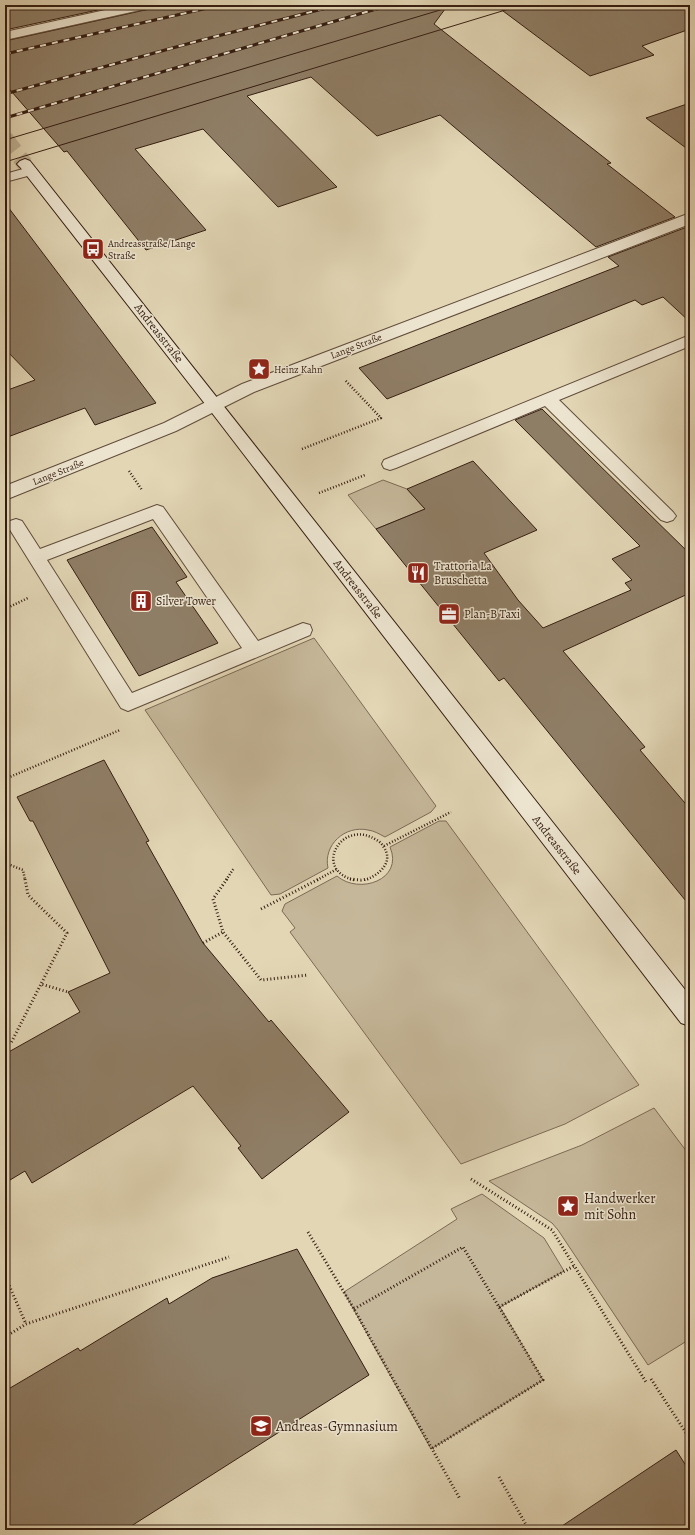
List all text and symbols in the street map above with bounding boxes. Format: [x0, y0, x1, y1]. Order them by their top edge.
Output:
bus stop icon: Andreasstraße/Lange Straße [80, 236, 106, 262]
place label: Andreasstraße/Lange Straße [107, 237, 196, 262]
street label: Andreasstraße [130, 299, 187, 366]
street label: Lange Straße [328, 330, 384, 362]
place icon: Heinz Kahn [246, 356, 272, 382]
place label: Heinz Kahn [274, 363, 323, 376]
street label: Lange Straße [31, 456, 86, 488]
street label: Andreasstraße [329, 555, 386, 622]
place label: Trattoria La Bruschetta [434, 558, 492, 588]
restaurant icon: Trattoria La Bruschetta [405, 560, 431, 586]
building icon: Silver Tower [128, 588, 154, 614]
place label: Silver Tower [156, 593, 216, 609]
office icon: Plan-B Taxi [436, 601, 462, 627]
place label: Plan-B Taxi [464, 606, 520, 622]
street label: Andreasstraße [528, 811, 585, 878]
place label: Handwerker mit Sohn [584, 1189, 656, 1224]
place icon: Handwerker mit Sohn [555, 1193, 581, 1219]
school or university icon: Andreas-Gymnasium [248, 1413, 274, 1439]
place label: Andreas-Gymnasium [275, 1417, 398, 1436]

